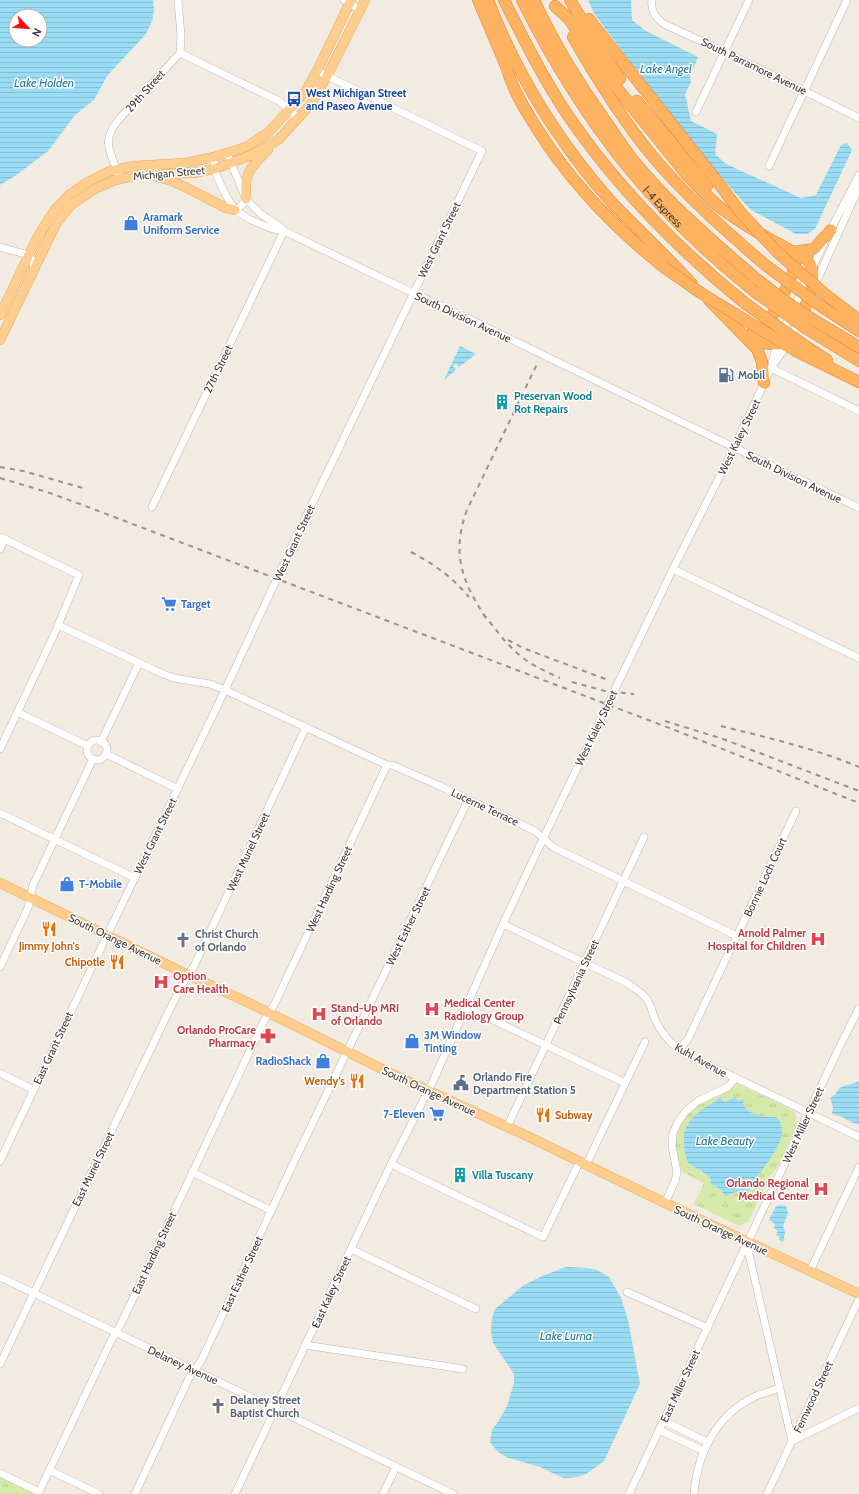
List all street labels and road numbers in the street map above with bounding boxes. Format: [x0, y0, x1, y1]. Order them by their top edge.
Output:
street label: South Parramore Avenue [699, 34, 810, 98]
street label: 29th Street [122, 67, 168, 115]
street label: Michigan Street [132, 163, 206, 183]
street label: I-4 Express [640, 183, 686, 231]
street label: West Grant Street [415, 199, 464, 280]
street label: South Division Avenue [413, 289, 514, 346]
street label: 27th Street [200, 342, 236, 395]
street label: West Kaley Street [715, 397, 763, 477]
street label: South Division Avenue [744, 448, 845, 506]
street label: West Grant Street [270, 502, 318, 584]
street label: West Kaley Street [572, 688, 620, 768]
street label: Lucerne Terrace [449, 785, 521, 829]
street label: West Grant Street [131, 795, 180, 876]
street label: West Muriel Street [224, 810, 273, 894]
street label: Bonnie Loch Court [741, 835, 790, 919]
street label: West Harding Street [303, 843, 355, 934]
street label: West Esther Street [383, 884, 433, 968]
street label: South Orange Avenue [66, 910, 164, 968]
street label: Pennsylvania Street [550, 937, 602, 1027]
street label: East Grant Street [30, 1009, 76, 1087]
street label: Kuhl Avenue [672, 1040, 730, 1080]
street label: South Orange Avenue [380, 1063, 479, 1119]
street label: West Miller Street [779, 1084, 827, 1165]
street label: East Muriel Street [69, 1129, 117, 1209]
street label: South Orange Avenue [672, 1202, 771, 1258]
street label: East Harding Street [129, 1209, 179, 1296]
street label: East Esther Street [218, 1234, 266, 1314]
street label: East Kaley Street [308, 1253, 354, 1330]
street label: Delaney Avenue [146, 1343, 221, 1388]
street label: East Miller Street [657, 1347, 703, 1424]
street label: Fernwood Street [790, 1359, 836, 1435]

